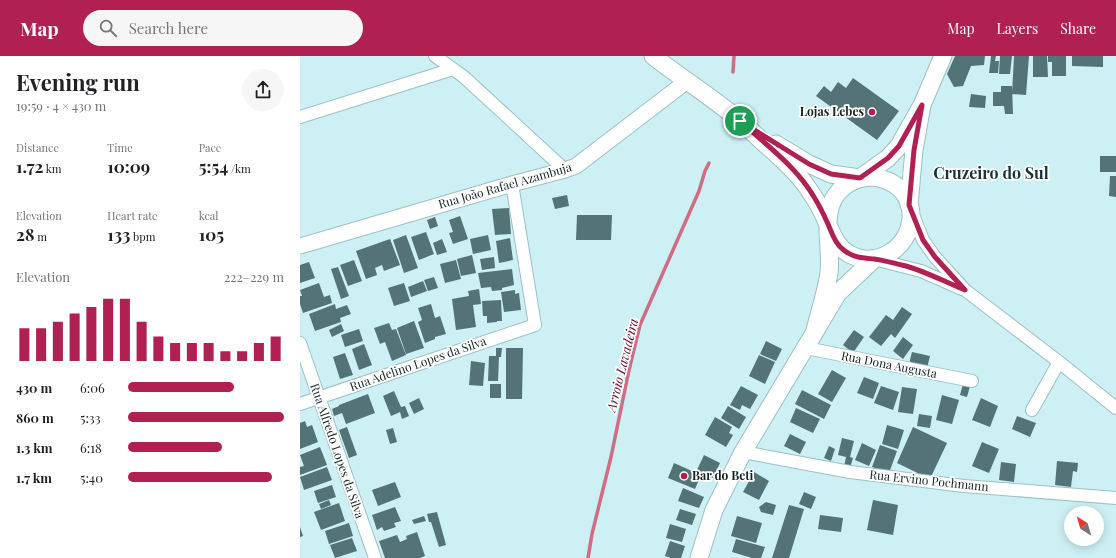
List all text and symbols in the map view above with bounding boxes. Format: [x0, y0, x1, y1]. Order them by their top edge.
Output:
search box [83, 10, 363, 46]
text: Map [20, 15, 59, 41]
icon: search [97, 17, 119, 39]
text: Search here [129, 18, 208, 38]
text: Map [947, 19, 975, 38]
text: Layers [997, 19, 1038, 38]
text: Share [1060, 19, 1096, 38]
text: Evening run [16, 67, 140, 97]
button: share [242, 69, 284, 111]
text: 19:59 · 4 × 430 m [16, 97, 106, 114]
place label: Lojas Lebes [800, 103, 864, 119]
pin [723, 104, 757, 138]
marker: Lojas Lebes [867, 107, 877, 117]
icon: arrive [729, 110, 751, 132]
text: Distance [16, 140, 59, 155]
text: Time [107, 140, 133, 155]
text: Pace [199, 140, 221, 155]
text: 1.72 [16, 155, 43, 177]
text: 10:09 [107, 155, 150, 177]
text: 5:54 [199, 155, 228, 177]
street label: Rua João Rafael Azambuja [436, 158, 573, 212]
text: km [43, 161, 62, 176]
text: /km [228, 161, 251, 176]
district label: Cruzeiro do Sul [933, 162, 1049, 183]
text: Elevation [16, 208, 62, 223]
text: Heart rate [107, 208, 158, 223]
text: kcal [199, 208, 218, 223]
text: 28 [16, 223, 34, 245]
text: 133 [107, 223, 130, 245]
text: 105 [199, 223, 224, 245]
text: m [34, 229, 47, 244]
text: bpm [130, 229, 155, 244]
text: Elevation [16, 268, 70, 285]
text: 222–229 m [224, 268, 284, 285]
water label: Arroio Lavadeira [601, 316, 641, 415]
street label: Rua Adelino Lopes da Silva [347, 332, 488, 394]
street label: Rua Dona Augusta [840, 347, 939, 381]
text: 430 m [16, 379, 52, 396]
text: 6:06 [80, 379, 105, 396]
street label: Rua Alfredo Lopes da Silva [307, 381, 369, 520]
text: 860 m [16, 409, 54, 426]
text: 5:33 [80, 409, 101, 426]
text: 1.3 km [16, 439, 53, 456]
text: 6:18 [80, 439, 102, 456]
street label: Rua Ervino Pochmann [869, 466, 989, 494]
place label: Bar do Beti [692, 467, 754, 483]
text: 1.7 km [16, 469, 52, 486]
text: 5:40 [80, 469, 103, 486]
marker: Bar do Beti [679, 471, 689, 481]
north arrow [1064, 506, 1104, 546]
map controls [1064, 506, 1104, 546]

